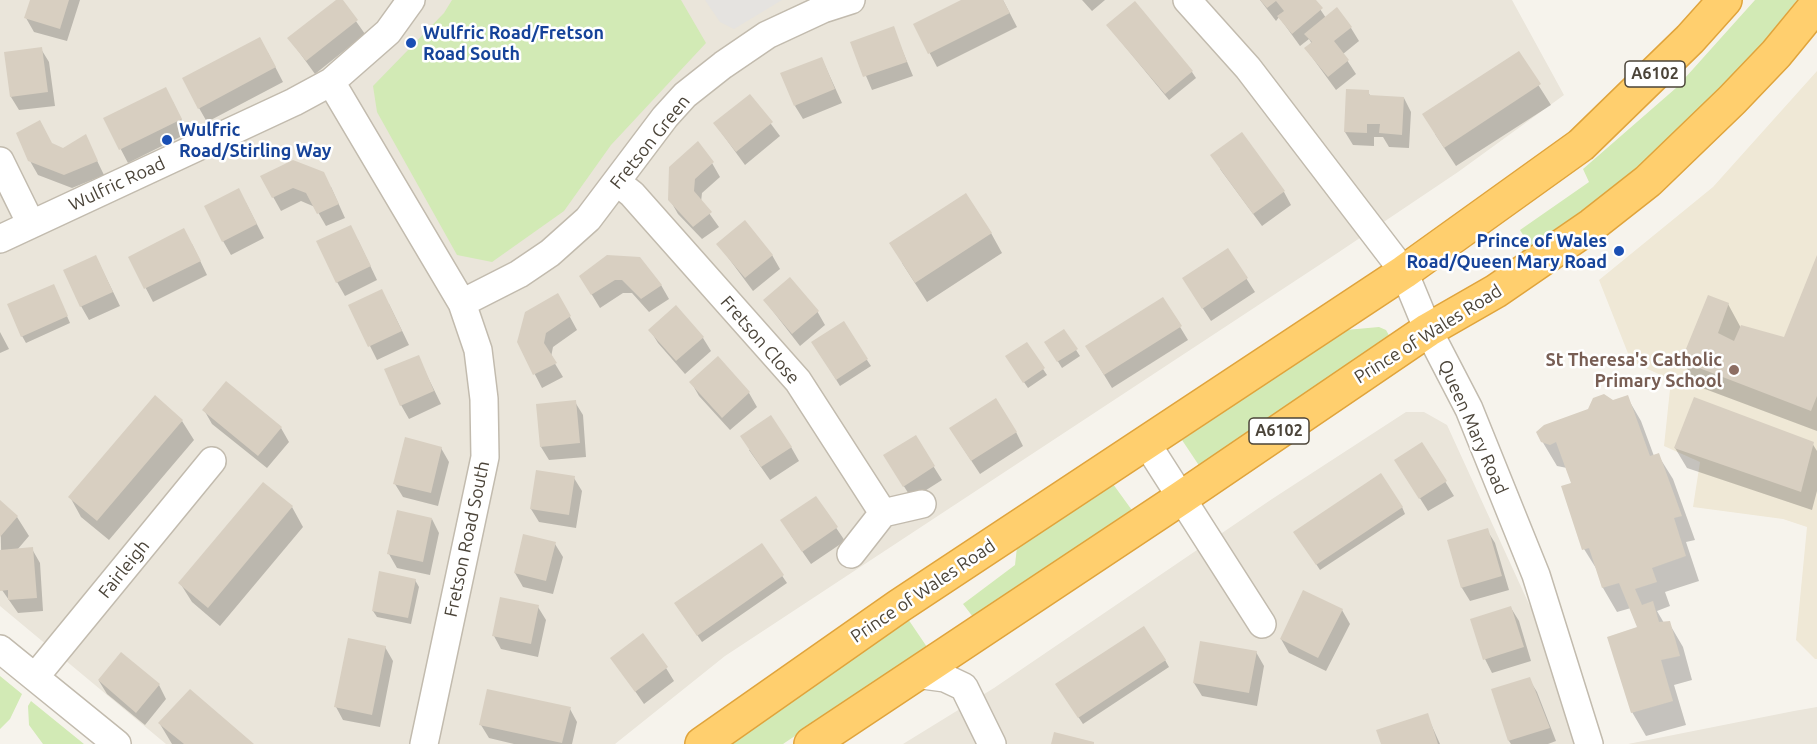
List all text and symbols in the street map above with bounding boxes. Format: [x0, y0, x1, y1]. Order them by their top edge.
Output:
place label: Wulfric Road/Fretson Road South [423, 22, 604, 64]
marker: Wulfric Road/Fretson Road South [404, 36, 418, 50]
road number: A6102 [1625, 61, 1685, 87]
street label: Fretson Green [606, 91, 694, 193]
place label: Wulfric Road/Stirling Way [179, 119, 331, 162]
marker: Wulfric Road/Stirling Way [160, 133, 174, 147]
street label: Wulfric Road [66, 152, 168, 216]
place label: Prince of Wales Road/Queen Mary Road [1406, 230, 1607, 272]
marker: Prince of Wales Road/Queen Mary Road [1612, 244, 1626, 258]
street label: Prince of Wales Road [1350, 280, 1506, 388]
street label: Fretson Close [716, 292, 804, 388]
place label: St Theresa's Catholic Primary School [1545, 349, 1722, 392]
street label: Queen Mary Road [1434, 356, 1512, 498]
marker: St Theresa's Catholic Primary School [1727, 363, 1741, 377]
road number: A6102 [1249, 418, 1309, 444]
street label: Fretson Road South [440, 459, 494, 619]
street label: Fairleigh [94, 535, 154, 603]
street label: Prince of Wales Road [847, 535, 999, 647]

